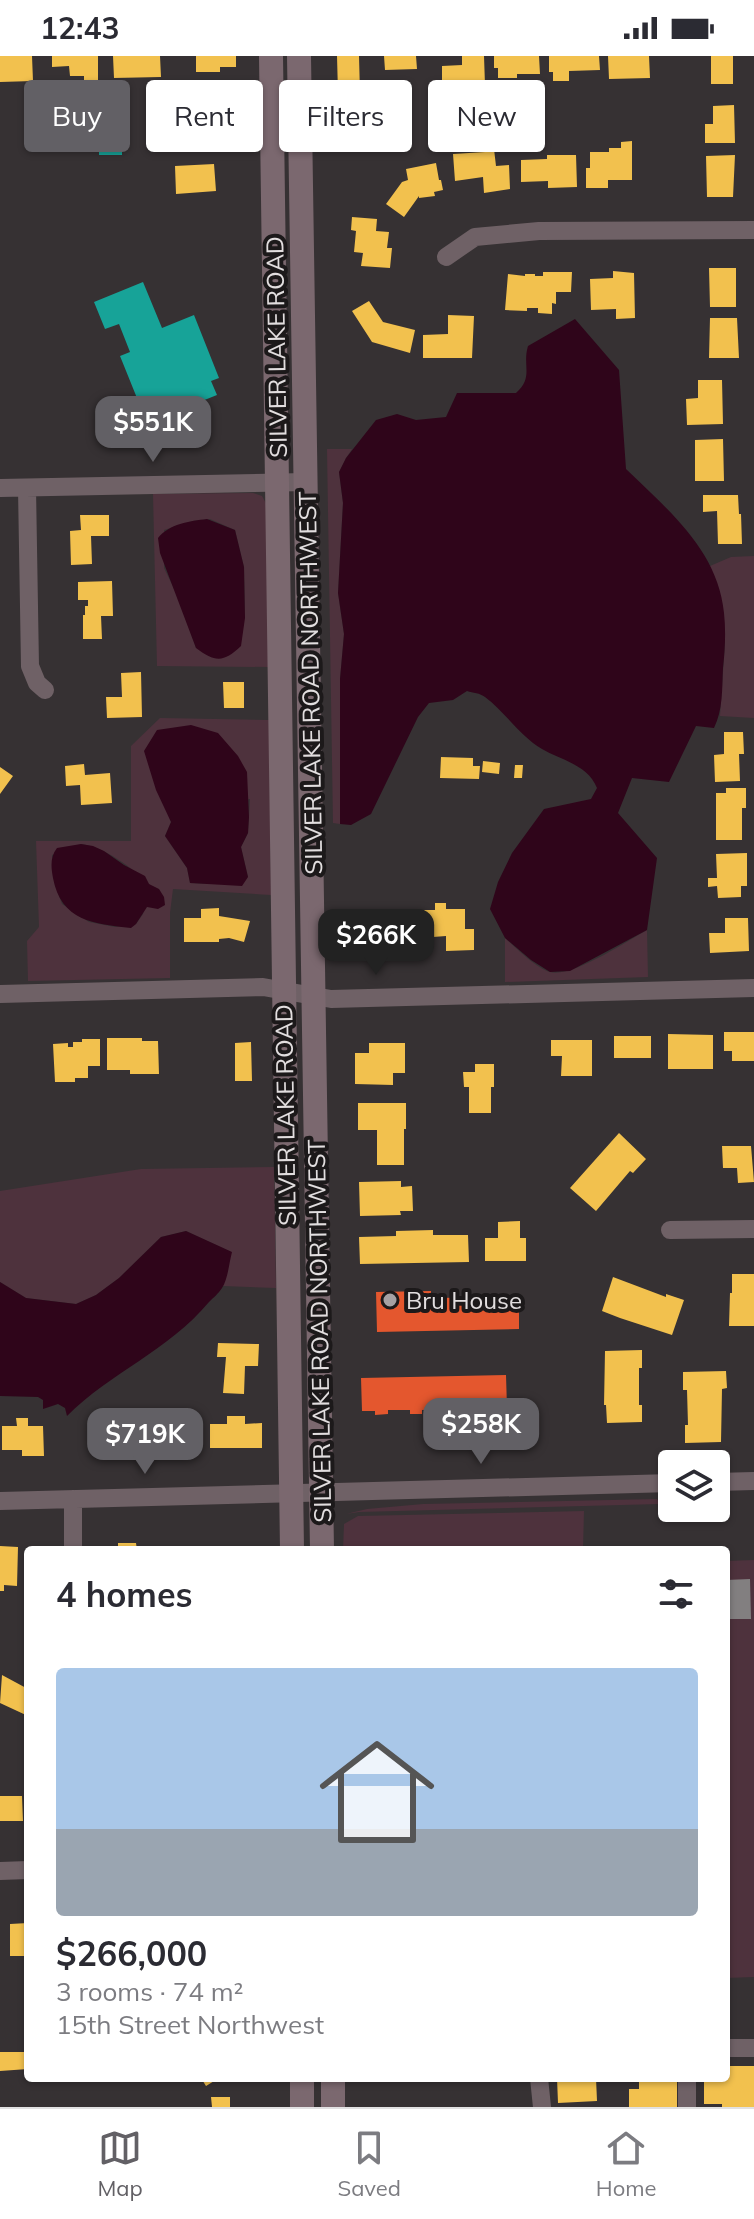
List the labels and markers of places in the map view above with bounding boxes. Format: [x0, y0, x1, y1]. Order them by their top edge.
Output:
pin: $551K [97, 396, 209, 464]
pin: $266K [320, 909, 432, 977]
place label: Bru House [406, 1285, 522, 1315]
marker: Bru House [381, 1291, 399, 1309]
pin: $258K [425, 1398, 537, 1466]
pin: $719K [89, 1408, 201, 1476]

